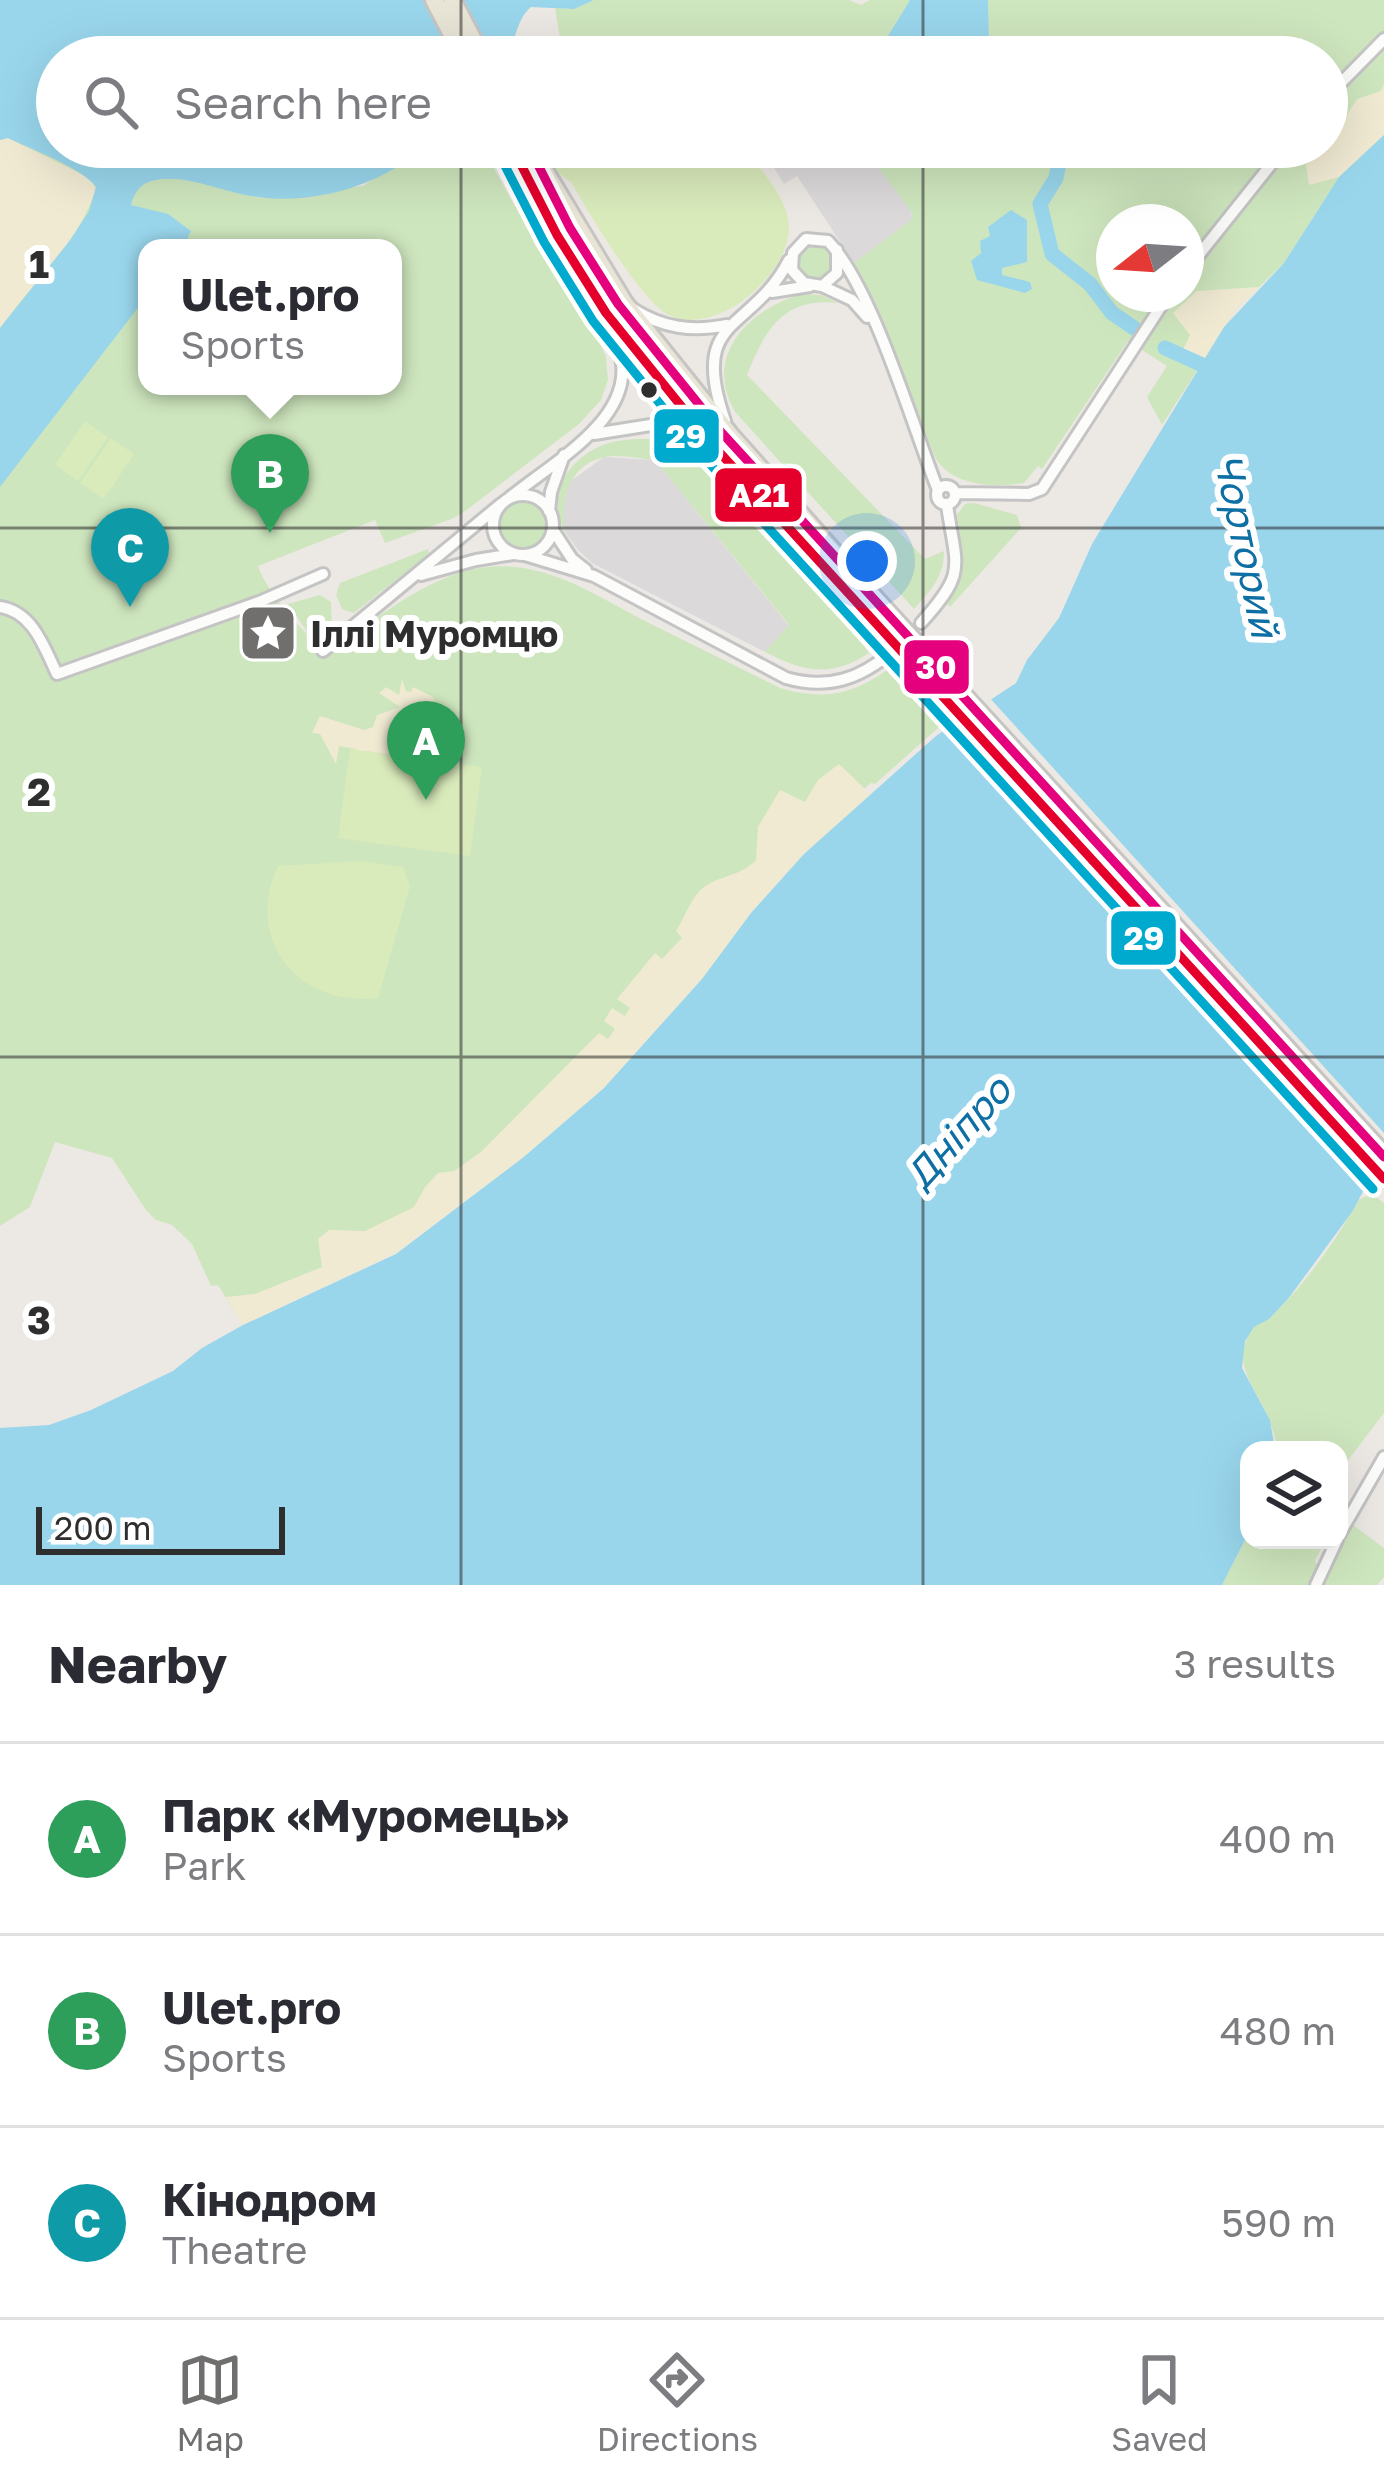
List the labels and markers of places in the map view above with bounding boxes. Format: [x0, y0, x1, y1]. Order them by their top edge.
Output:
unlabelled marker [638, 379, 660, 401]
pin: B [231, 434, 309, 533]
pin: C [91, 508, 169, 607]
place icon: Іллі Муромцю [237, 602, 299, 664]
place label: Іллі Муромцю [310, 612, 558, 655]
pin: A [387, 701, 465, 800]

